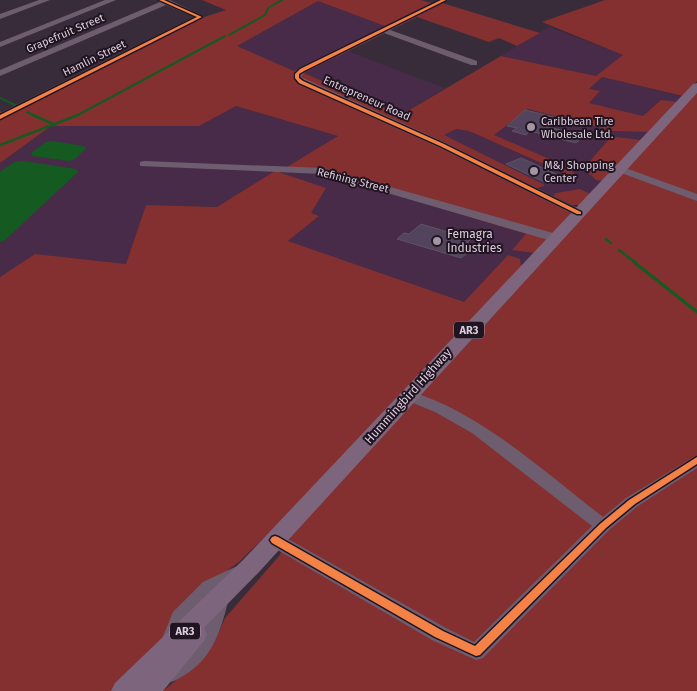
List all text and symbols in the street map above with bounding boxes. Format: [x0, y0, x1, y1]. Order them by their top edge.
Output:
street label: Grapefruit Street [24, 11, 106, 56]
street label: Hamlin Street [61, 38, 128, 79]
street label: Entrepreneur Road [321, 73, 412, 123]
place label: Caribbean Tire Wholesale Ltd. [541, 115, 614, 141]
marker: Caribbean Tire Wholesale Ltd. [525, 121, 537, 133]
place label: M&J Shopping Center [544, 159, 614, 185]
street label: Refining Street [316, 165, 390, 196]
marker: M&J Shopping Center [528, 165, 540, 177]
place label: Femagra Industries [447, 227, 502, 255]
marker: Femagra Industries [431, 235, 443, 247]
road number: AR3 [454, 322, 484, 338]
street label: Hummingbird Highway [362, 346, 454, 446]
road number: AR3 [170, 622, 200, 640]

